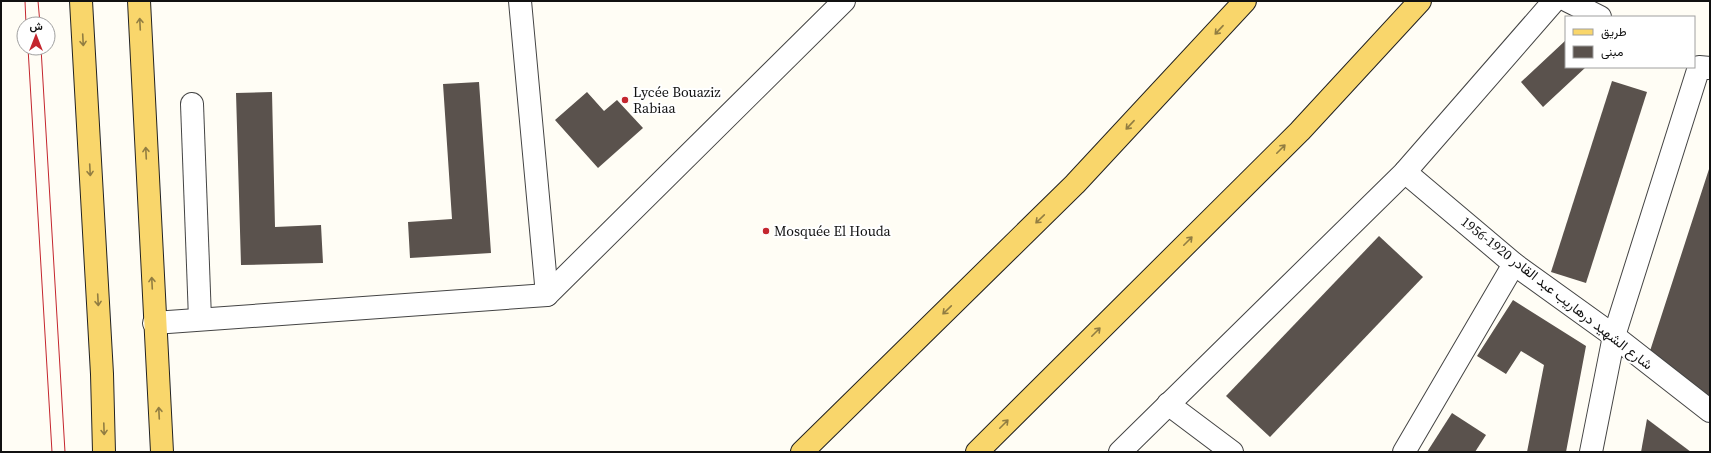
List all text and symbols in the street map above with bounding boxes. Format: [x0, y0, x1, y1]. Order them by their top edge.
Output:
north arrow [16, 16, 56, 56]
legend [1565, 16, 1695, 68]
one-way arrow [136, 18, 144, 31]
text: ش [29, 19, 43, 34]
one-way arrow [1215, 24, 1224, 34]
text: طريق [1601, 24, 1627, 40]
one-way arrow [80, 33, 87, 46]
text: مبنى [1601, 44, 1623, 60]
place label: Lycée Bouaziz Rabiaa [633, 82, 721, 118]
marker: Lycée Bouaziz Rabiaa [620, 95, 630, 105]
one-way arrow [1126, 120, 1135, 130]
one-way arrow [1276, 145, 1286, 154]
one-way arrow [143, 147, 150, 160]
one-way arrow [87, 163, 94, 176]
street label: شارع الشهيد درهاريب عبد القادر 1920-1956 [1456, 212, 1657, 375]
one-way arrow [1035, 214, 1045, 223]
place label: Mosquée El Houda [774, 221, 891, 241]
marker: Mosquée El Houda [761, 226, 771, 236]
one-way arrow [1183, 236, 1193, 246]
one-way arrow [149, 277, 156, 290]
one-way arrow [94, 293, 101, 306]
one-way arrow [942, 305, 952, 314]
one-way arrow [1091, 327, 1101, 337]
one-way arrow [155, 407, 163, 420]
one-way arrow [999, 419, 1009, 429]
one-way arrow [100, 422, 107, 435]

